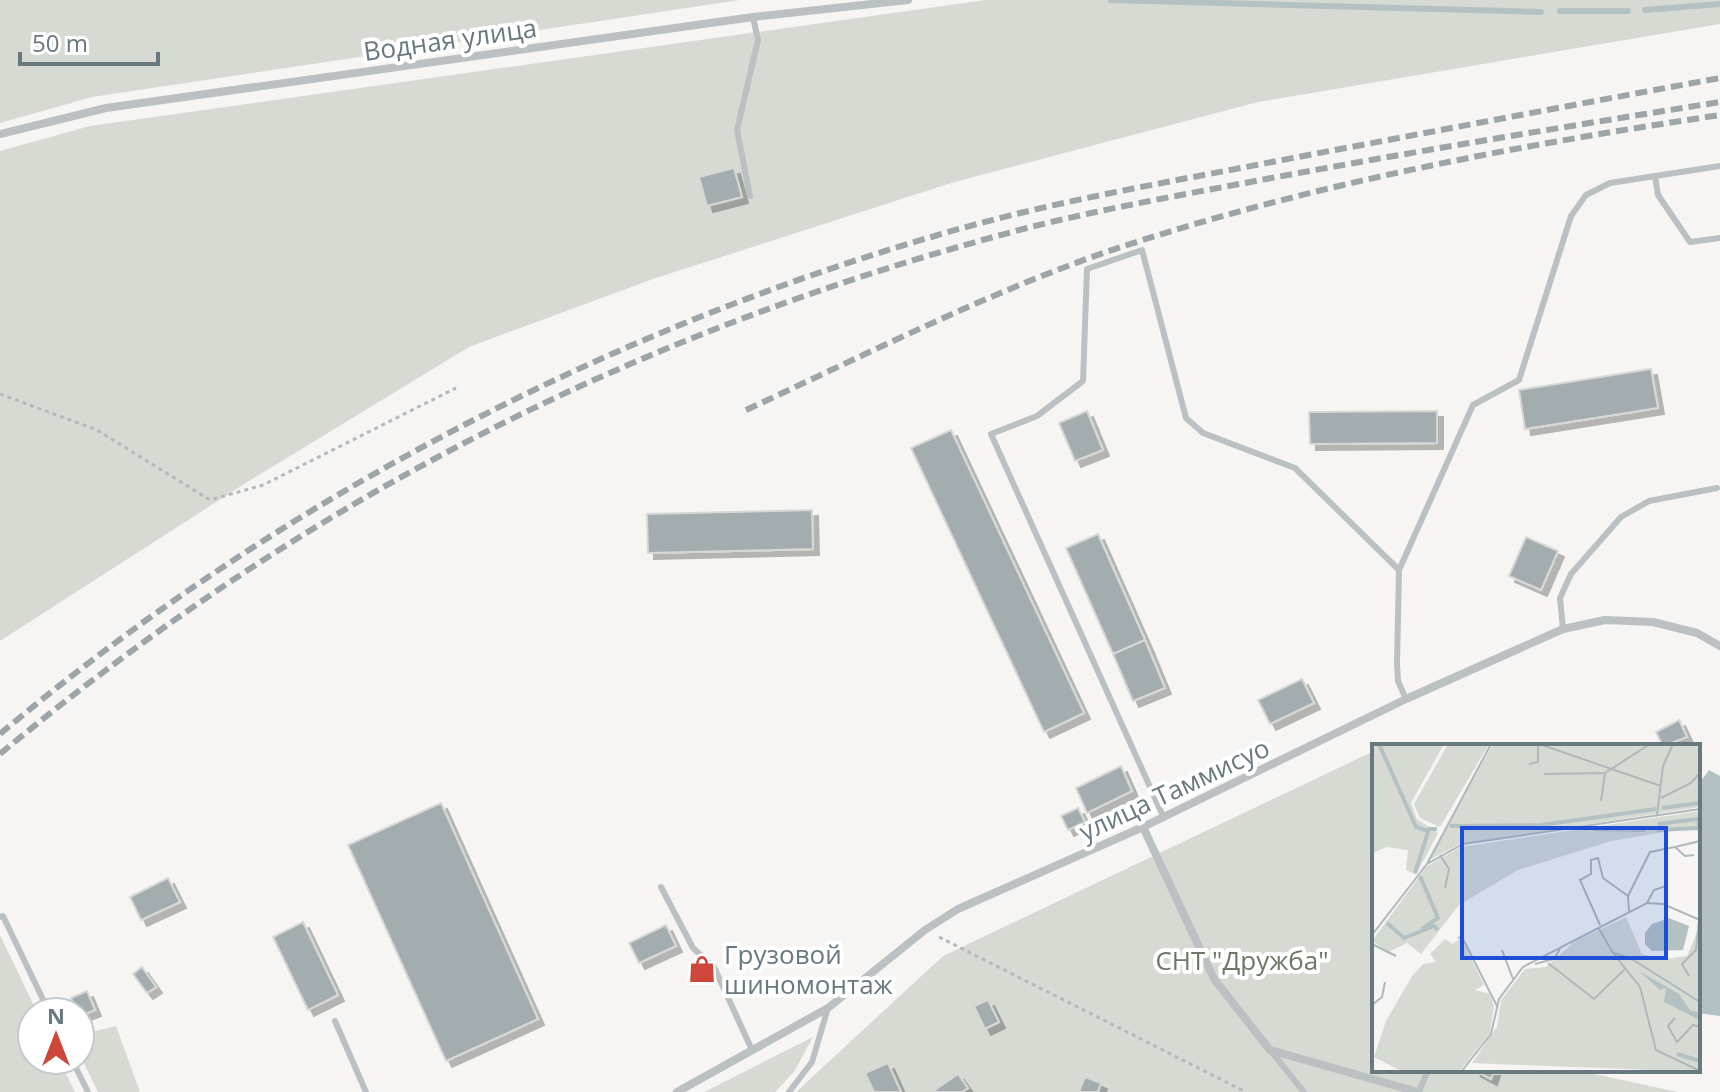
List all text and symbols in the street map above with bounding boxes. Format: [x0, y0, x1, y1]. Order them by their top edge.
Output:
street label: Водная улица [361, 9, 539, 69]
scale bar [20, 16, 158, 66]
text: 50 m [32, 26, 88, 59]
street label: улица Таммисуо [1073, 729, 1275, 849]
inset map [1372, 744, 1700, 1072]
place label: Грузовой шиномонтаж [724, 936, 894, 1002]
park label: СНТ "Дружба" [1155, 942, 1329, 978]
shop icon: Грузовой шиномонтаж [687, 954, 717, 984]
north arrow [16, 996, 96, 1076]
text: N [47, 1000, 65, 1030]

